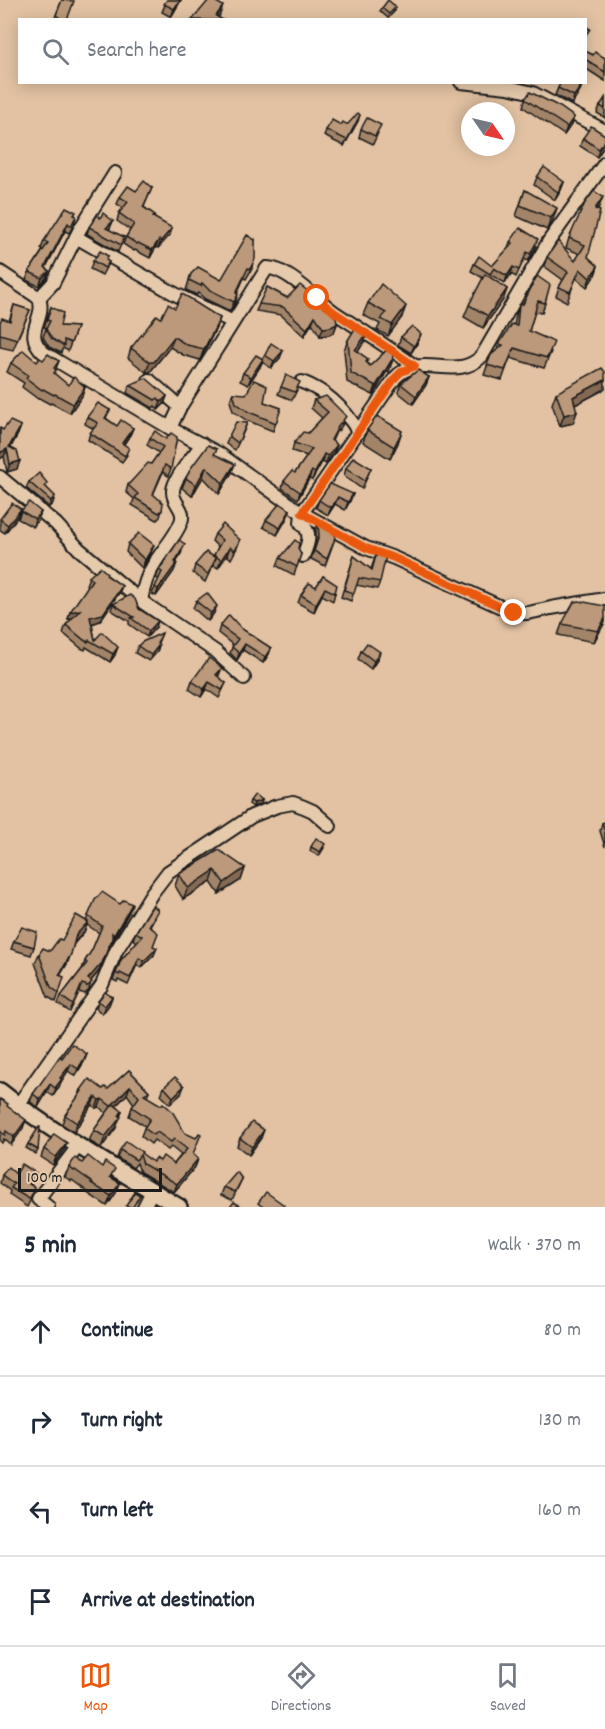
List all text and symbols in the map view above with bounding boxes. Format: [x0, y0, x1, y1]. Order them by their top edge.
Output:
search box [18, 18, 587, 84]
icon: search [39, 35, 72, 68]
text: Search here [87, 36, 186, 67]
north arrow [461, 102, 515, 156]
route start [303, 284, 329, 310]
route end [500, 599, 526, 625]
scale bar [18, 1165, 162, 1192]
text: 100 m [27, 1167, 63, 1190]
text: 5 min [24, 1228, 77, 1265]
text: Walk · 370 m [488, 1232, 581, 1260]
icon: ahead [24, 1315, 57, 1348]
text: Continue [81, 1316, 153, 1347]
text: 80 m [544, 1317, 581, 1345]
icon: right [24, 1405, 57, 1438]
text: Turn right [81, 1406, 163, 1437]
text: 130 m [539, 1407, 581, 1435]
icon: left [24, 1495, 57, 1528]
text: Turn left [81, 1496, 153, 1527]
text: 160 m [538, 1497, 581, 1525]
icon: arrive [24, 1585, 57, 1618]
text: Arrive at destination [81, 1586, 255, 1617]
tab: Map [79, 1659, 112, 1718]
tab: Directions [271, 1659, 331, 1718]
tab: Saved [490, 1659, 526, 1718]

